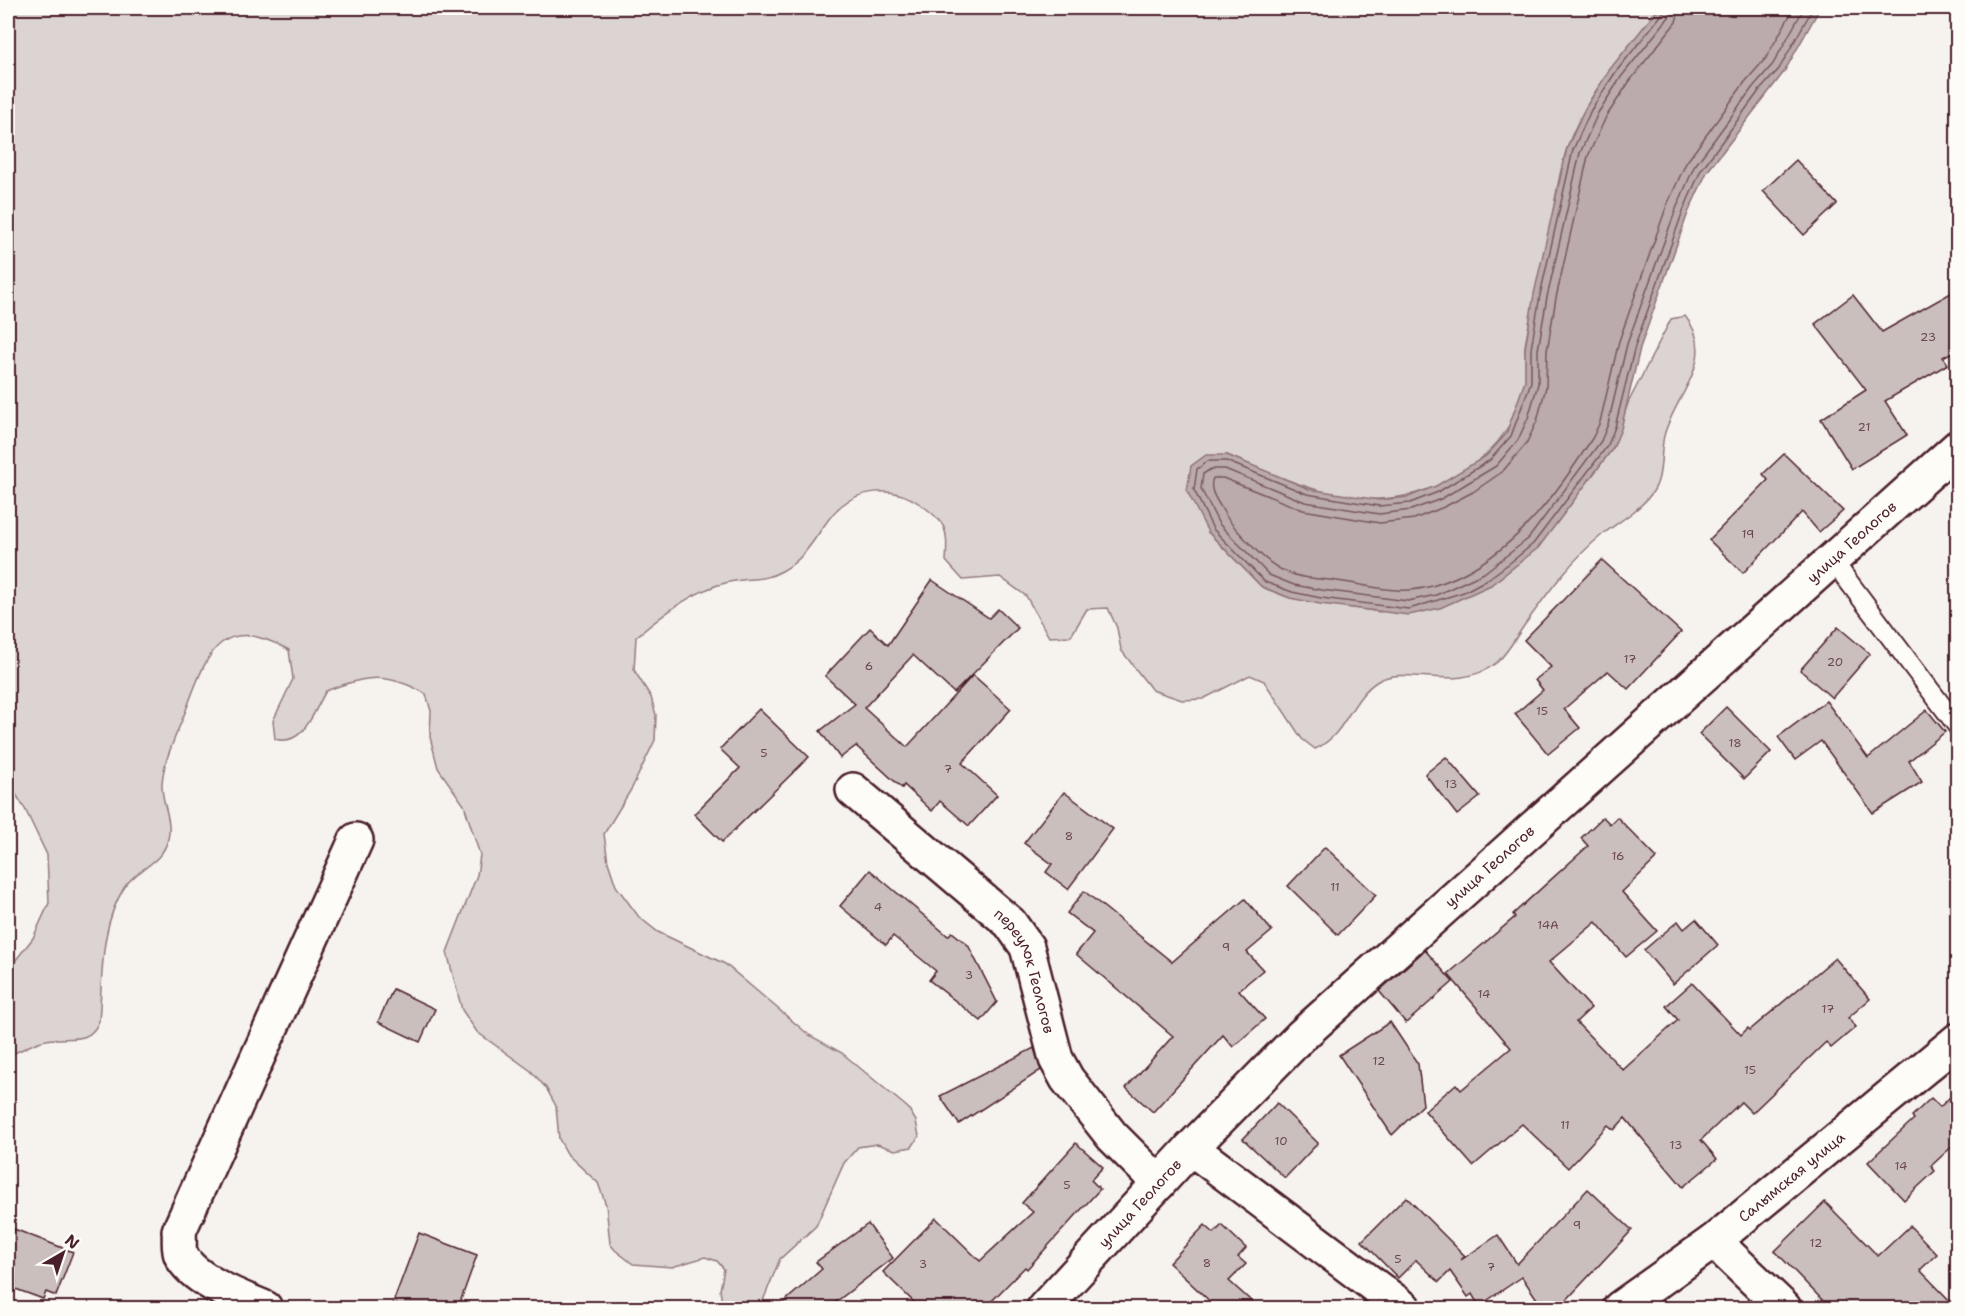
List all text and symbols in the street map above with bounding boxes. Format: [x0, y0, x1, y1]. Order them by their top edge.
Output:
house number: 23 [1920, 329, 1936, 345]
house number: 21 [1858, 419, 1870, 435]
street label: улица Геологов [1803, 497, 1901, 588]
house number: 19 [1742, 526, 1754, 542]
house number: 17 [1624, 651, 1636, 667]
house number: 20 [1827, 654, 1843, 670]
house number: 6 [865, 658, 873, 674]
house number: 15 [1536, 703, 1548, 719]
house number: 18 [1728, 735, 1742, 751]
house number: 5 [760, 745, 768, 761]
house number: 7 [944, 761, 952, 777]
house number: 13 [1445, 776, 1457, 792]
street label: улица Геологов [1441, 821, 1539, 912]
house number: 8 [1065, 828, 1073, 844]
house number: 16 [1611, 848, 1625, 864]
house number: 11 [1330, 879, 1340, 895]
house number: 4 [874, 899, 882, 915]
street label: переулок Геологов [990, 904, 1059, 1036]
house number: 14А [1537, 917, 1559, 933]
house number: 9 [1222, 939, 1230, 955]
house number: 3 [965, 967, 973, 983]
house number: 14 [1478, 986, 1490, 1002]
house number: 17 [1822, 1001, 1834, 1017]
house number: 12 [1373, 1053, 1385, 1069]
house number: 15 [1744, 1062, 1756, 1078]
house number: 11 [1560, 1117, 1570, 1133]
street label: Салымская улица [1734, 1127, 1850, 1227]
house number: 10 [1274, 1133, 1288, 1149]
house number: 13 [1670, 1137, 1682, 1153]
street label: улица Геологов [1094, 1155, 1186, 1252]
house number: 14 [1895, 1158, 1907, 1174]
house number: 5 [1063, 1177, 1071, 1193]
house number: 9 [1573, 1217, 1581, 1233]
north arrow [33, 1223, 93, 1283]
text: N [61, 1230, 84, 1254]
house number: 12 [1810, 1235, 1822, 1251]
house number: 5 [1394, 1251, 1402, 1267]
house number: 8 [1203, 1255, 1211, 1271]
house number: 3 [919, 1256, 927, 1272]
house number: 7 [1487, 1259, 1495, 1275]

